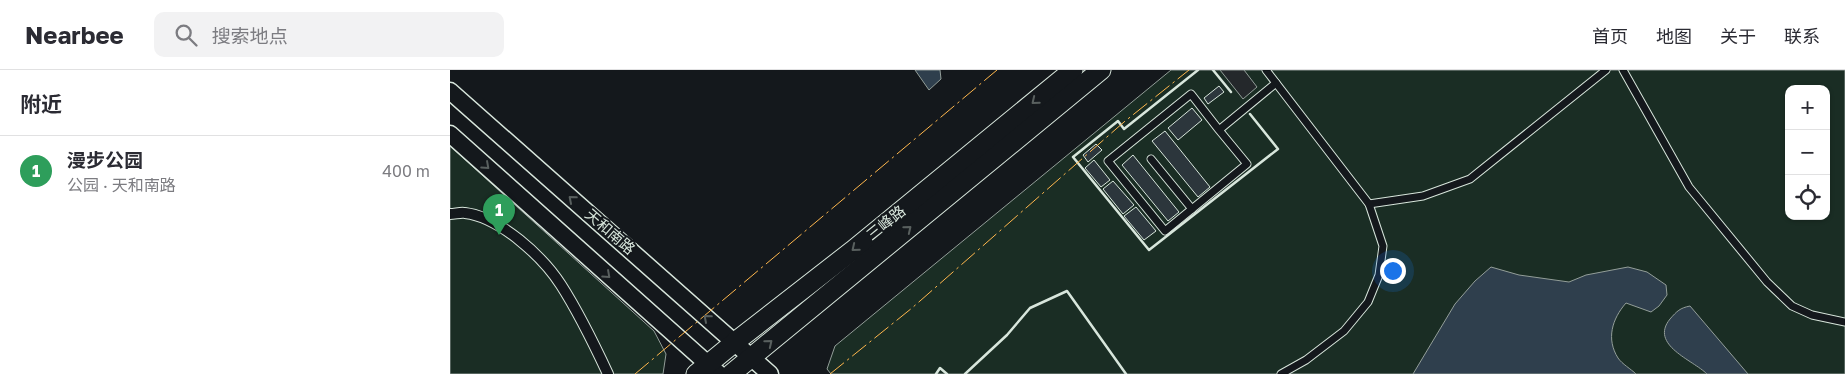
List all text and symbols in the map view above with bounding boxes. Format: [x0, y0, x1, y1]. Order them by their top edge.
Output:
search box [154, 12, 504, 57]
text: Nearbee [25, 20, 124, 49]
icon: search [172, 21, 200, 49]
text: 搜索地点 [212, 24, 288, 47]
text: 首页 [1592, 25, 1628, 47]
text: 地图 [1656, 25, 1692, 47]
text: 关于 [1720, 25, 1756, 47]
text: 联系 [1784, 25, 1820, 47]
map controls [1785, 85, 1830, 220]
button: + [1785, 85, 1830, 130]
text: 附近 [20, 91, 62, 117]
one-way arrow [1032, 95, 1041, 103]
button: − [1785, 130, 1830, 175]
text: 漫步公园 [67, 148, 143, 171]
text: 1 [32, 161, 40, 181]
text: 400 m [382, 161, 430, 181]
one-way arrow [481, 161, 490, 170]
text: 公园 · 天和南路 [67, 175, 176, 195]
button: locate [1785, 175, 1830, 220]
pin: 1 [483, 194, 515, 235]
one-way arrow [569, 196, 578, 205]
street label: 三峰路 [862, 201, 909, 243]
street label: 天和南路 [582, 205, 639, 258]
one-way arrow [902, 226, 911, 235]
one-way arrow [852, 243, 861, 251]
your location [1380, 258, 1406, 284]
one-way arrow [601, 269, 610, 278]
one-way arrow [704, 315, 713, 324]
one-way arrow [763, 341, 772, 349]

